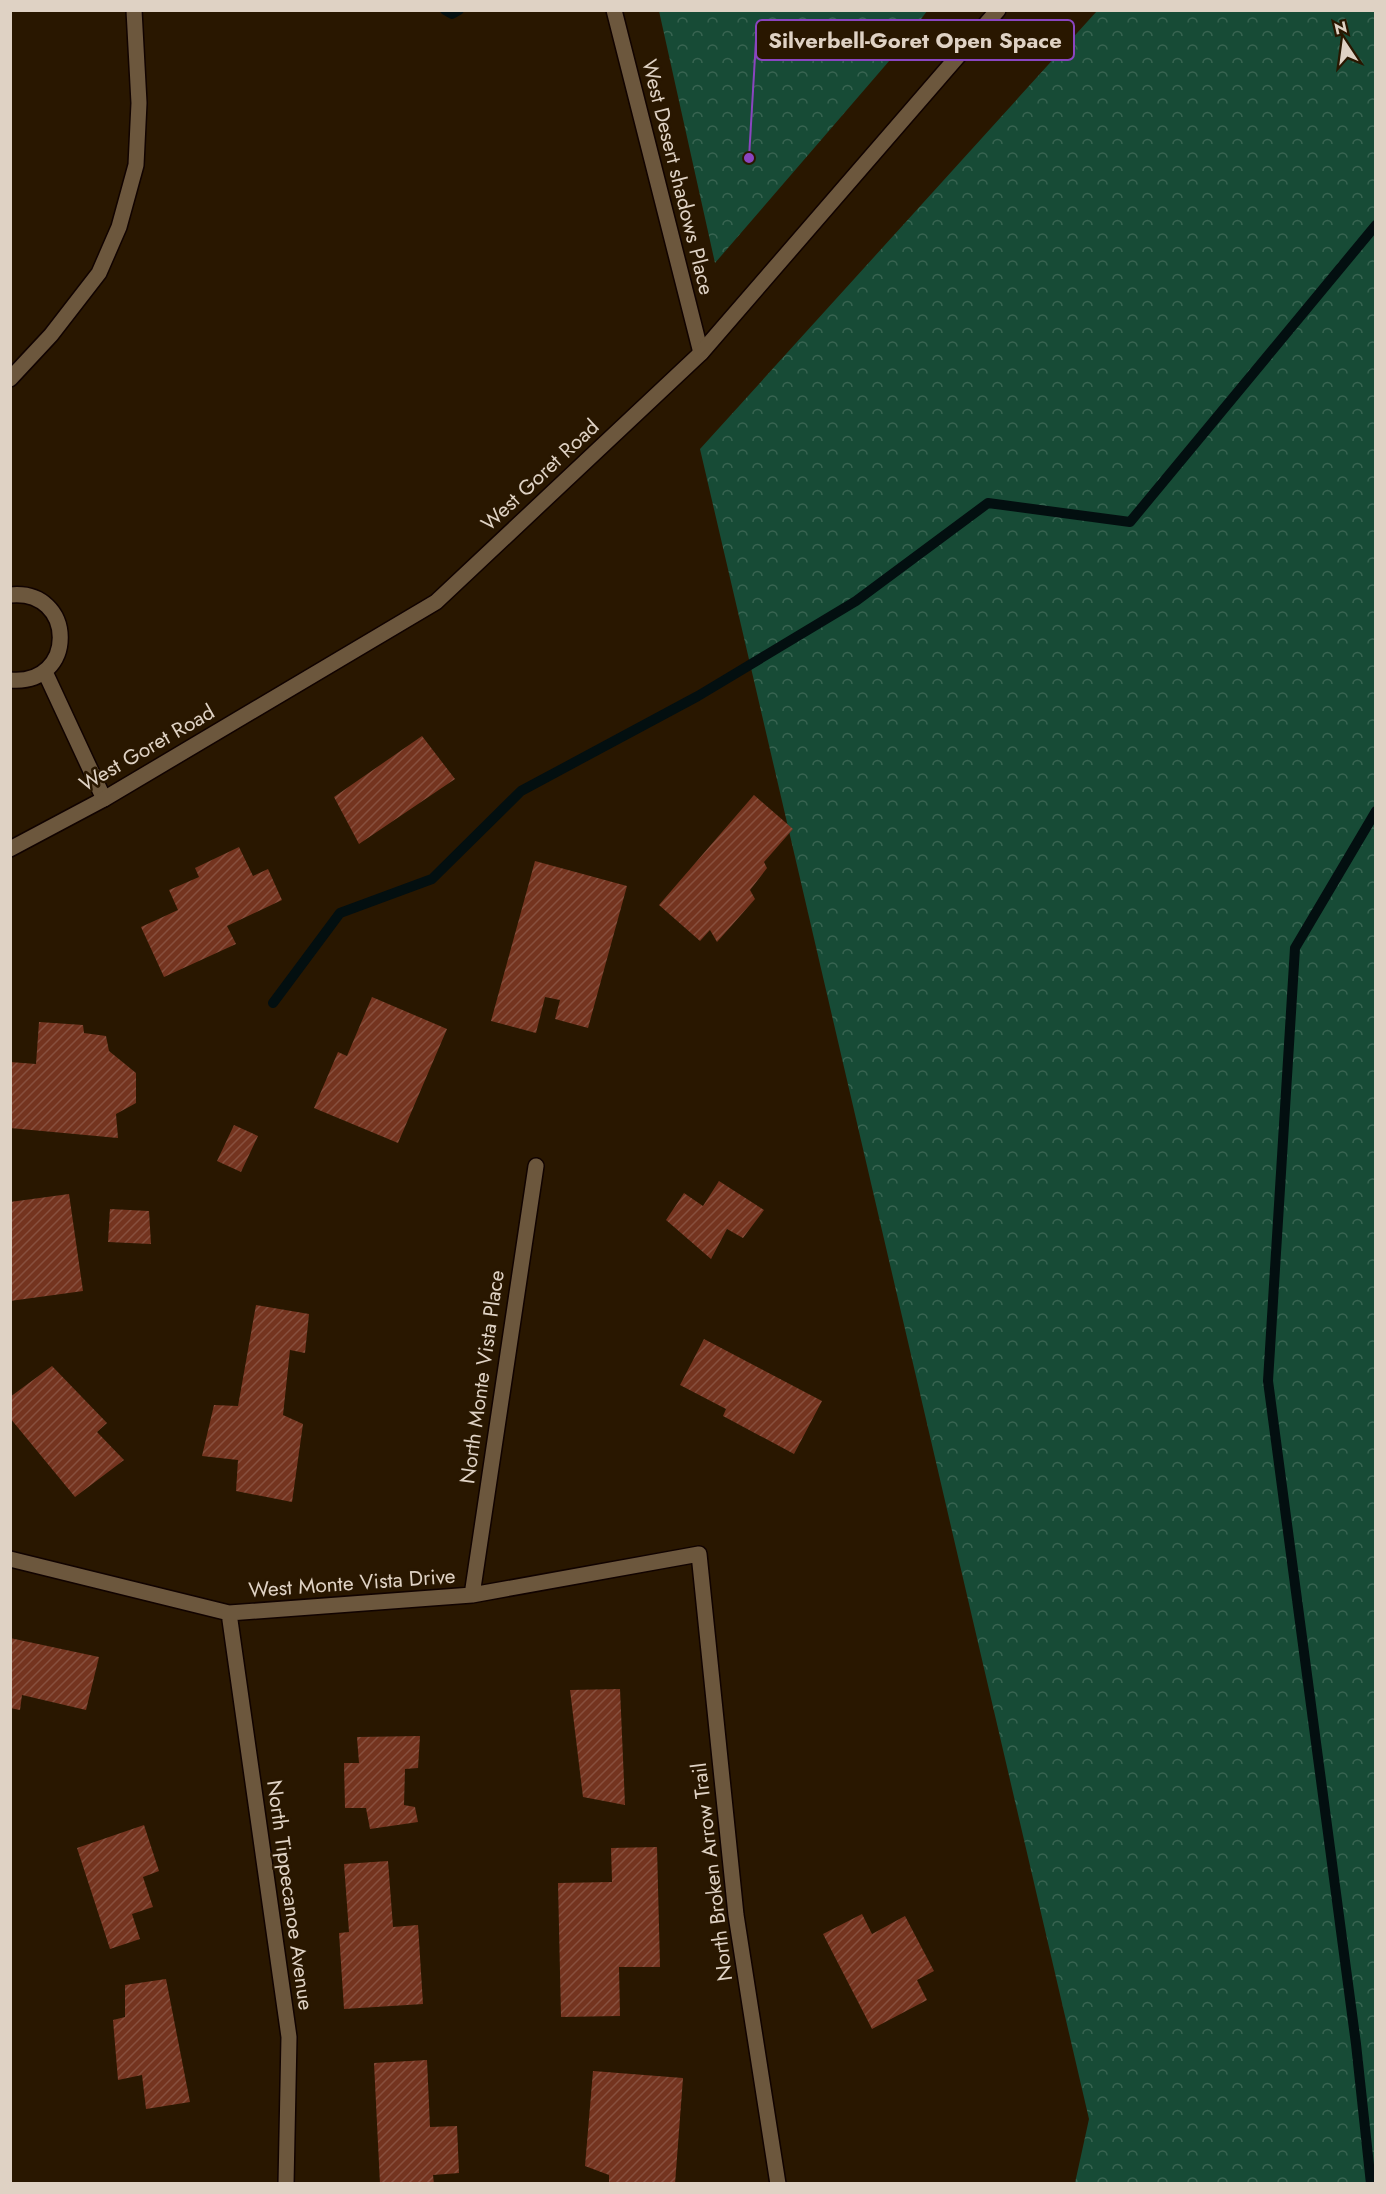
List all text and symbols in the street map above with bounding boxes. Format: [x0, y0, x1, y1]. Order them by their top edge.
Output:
north arrow [1314, 12, 1374, 72]
text: N [1332, 15, 1350, 41]
callout: Silverbell-Goret Open Space [756, 20, 1074, 60]
text: Silverbell-Goret Open Space [768, 24, 1062, 56]
street label: West Desert shadows Place [634, 56, 722, 298]
street label: West Goret Road [474, 412, 606, 538]
street label: West Goret Road [74, 697, 220, 799]
street label: North Monte Vista Place [452, 1268, 512, 1486]
street label: West Monte Vista Drive [248, 1561, 457, 1605]
street label: North Broken Arrow Trail [684, 1761, 740, 1983]
street label: North Tippecanoe Avenue [259, 1778, 321, 2012]

